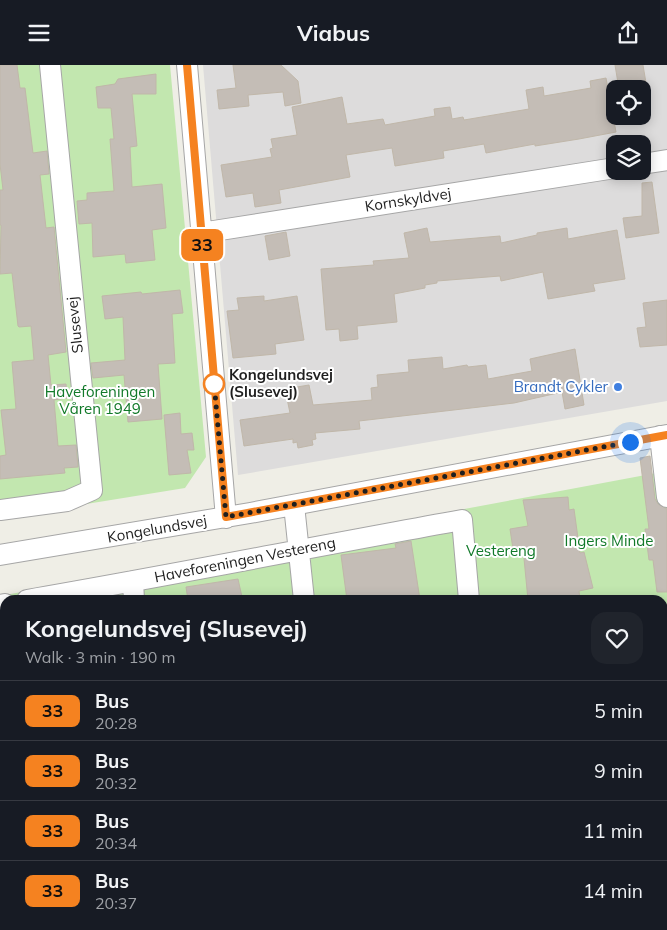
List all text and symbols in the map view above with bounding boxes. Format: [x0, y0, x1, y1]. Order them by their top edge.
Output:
icon: menu [25, 19, 53, 47]
text: Viabus [297, 19, 370, 47]
icon: share [614, 19, 642, 47]
map controls [606, 80, 651, 180]
button: locate [606, 80, 651, 125]
button: layers [606, 135, 651, 180]
street label: Kornskyldvej [363, 183, 452, 216]
line badge: 33 [180, 229, 224, 261]
text: 33 [191, 233, 213, 256]
street label: Slusevej [62, 296, 87, 354]
place label: Kongelundsvej (Slusevej) [229, 365, 333, 401]
marker: Kongelundsvej (Slusevej) [203, 373, 225, 395]
place label: Brandt Cykler [514, 377, 609, 396]
marker: Brandt Cykler [612, 381, 624, 393]
park label: Haveforeningen Våren 1949 [45, 382, 155, 418]
your location [618, 430, 643, 455]
street label: Kongelundsvej [106, 510, 208, 547]
park label: Ingers Minde [565, 531, 654, 550]
street label: Haveforeningen Vestereng [153, 533, 337, 586]
park label: Vestereng [466, 541, 536, 560]
button: heart [591, 612, 643, 664]
text: Kongelundsvej (Slusevej) [25, 613, 308, 643]
text: Walk · 3 min · 190 m [25, 647, 176, 667]
text: Bus [95, 689, 129, 713]
text: 33 [42, 699, 63, 722]
text: 5 min [594, 699, 643, 723]
text: 20:28 [95, 713, 137, 733]
text: Bus [95, 749, 129, 773]
text: 33 [42, 759, 63, 782]
text: 9 min [594, 759, 643, 783]
text: 20:32 [95, 773, 137, 793]
text: Bus [95, 809, 129, 833]
text: 33 [42, 819, 63, 842]
text: 11 min [583, 819, 643, 843]
text: 20:34 [95, 833, 137, 853]
text: Bus [95, 869, 129, 893]
text: 33 [42, 879, 63, 902]
text: 14 min [583, 879, 643, 903]
text: 20:37 [95, 893, 137, 913]

